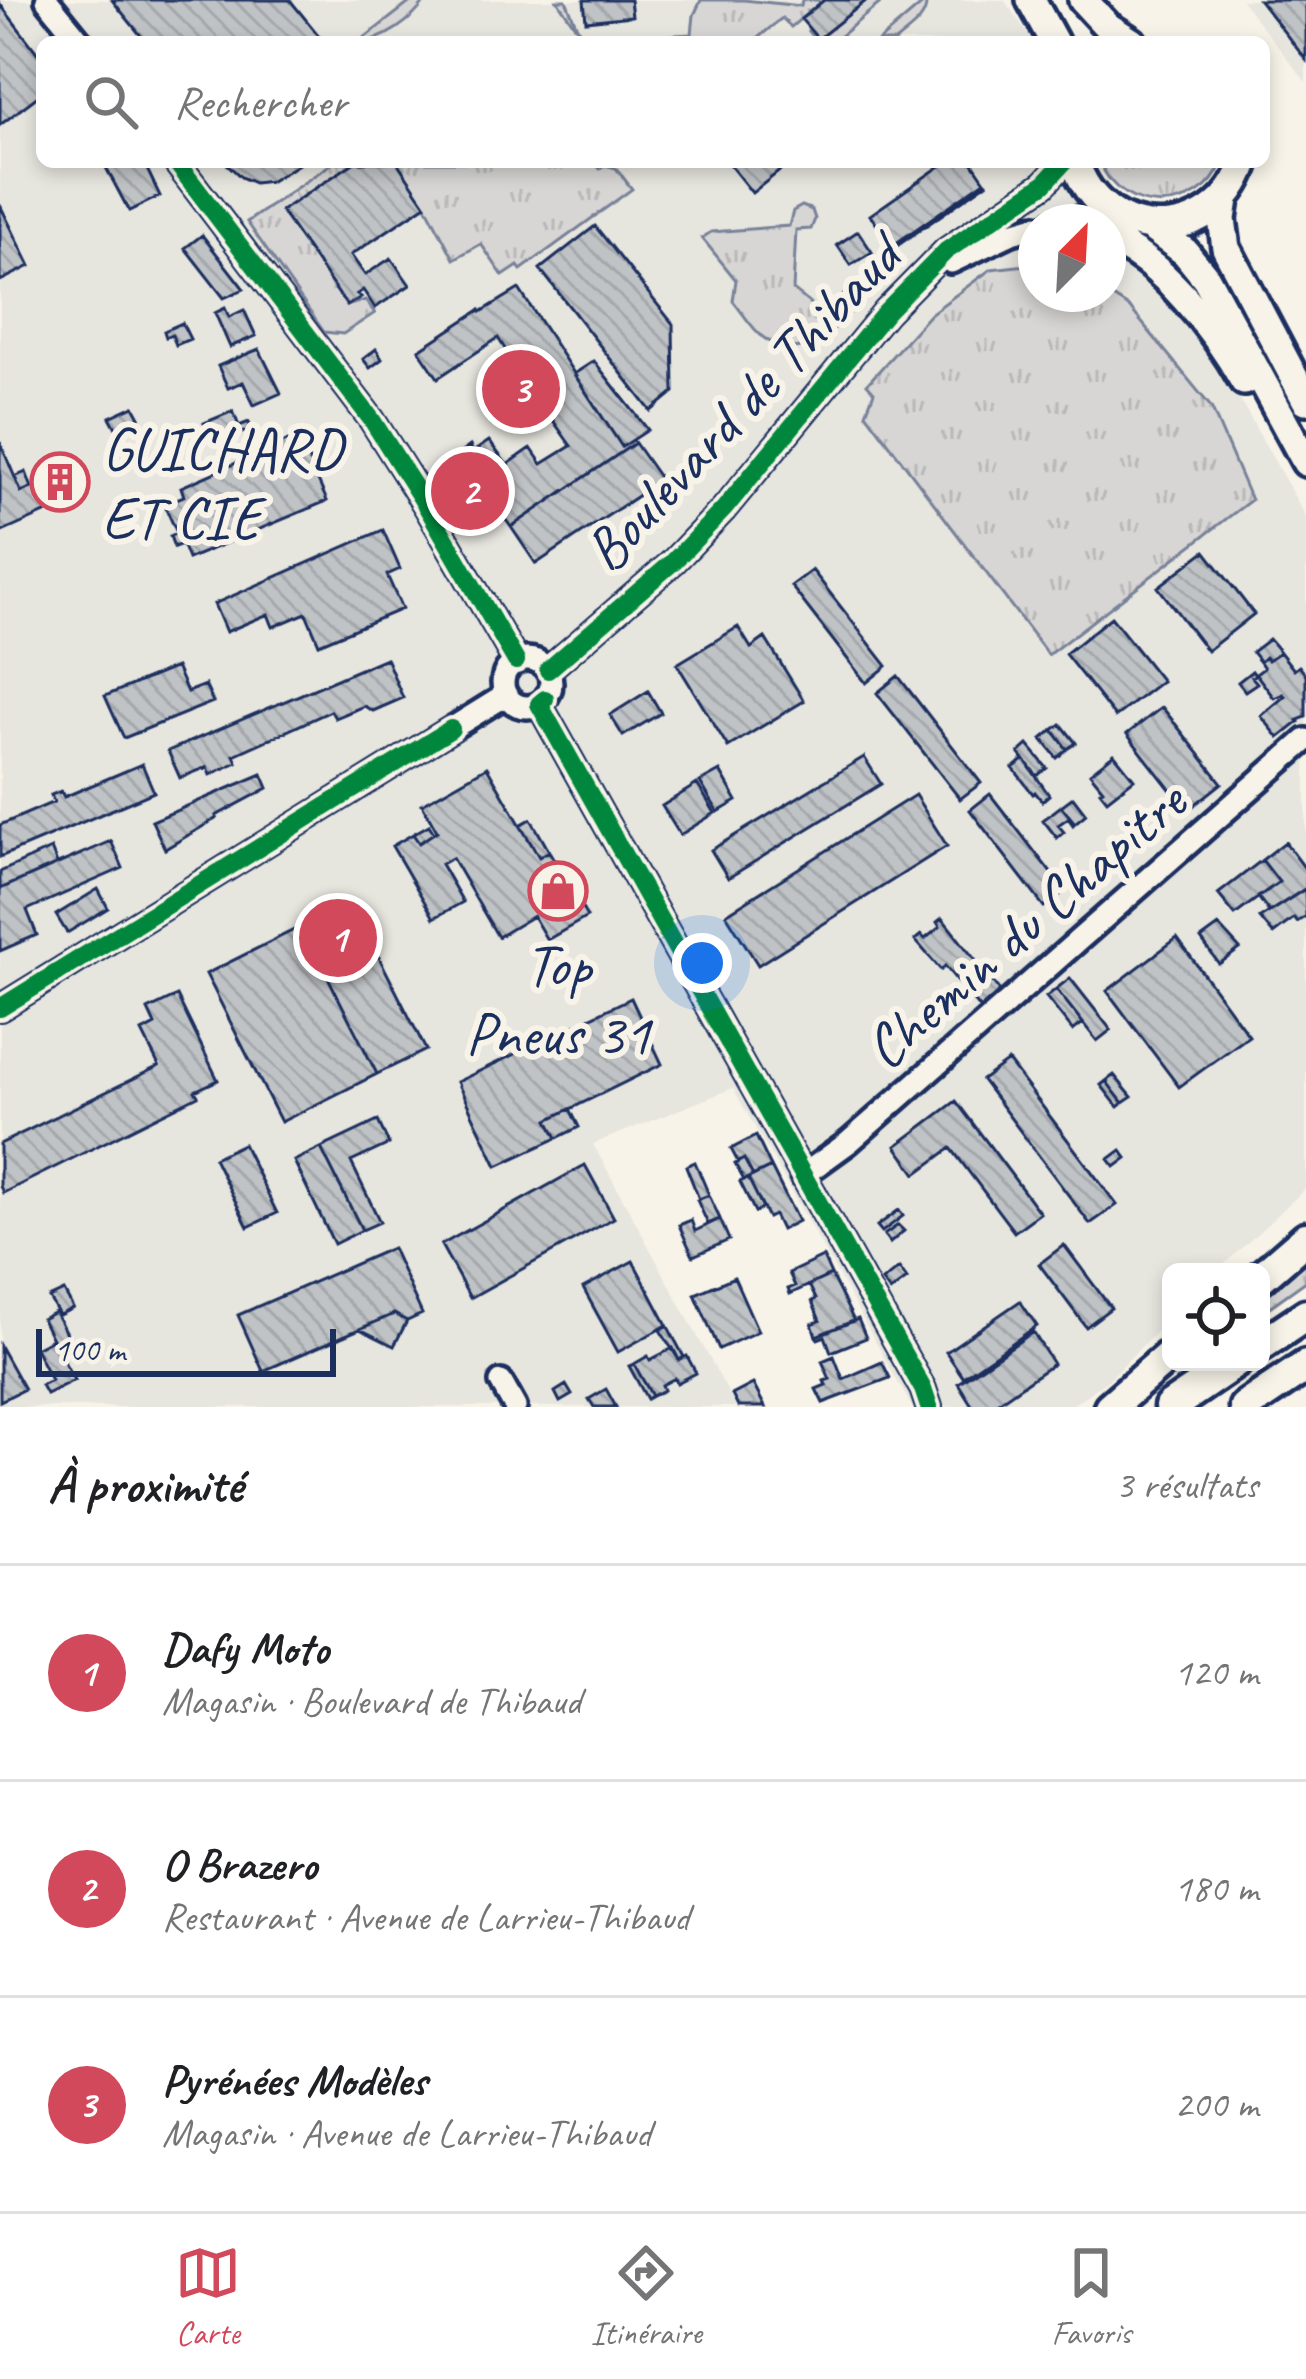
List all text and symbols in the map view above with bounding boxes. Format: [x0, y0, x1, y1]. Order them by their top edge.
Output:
search box [36, 36, 1270, 168]
icon: search [78, 69, 144, 135]
text: Rechercher [174, 74, 347, 131]
north arrow [1018, 204, 1126, 312]
street label: Boulevard de Thibaud [567, 214, 922, 587]
pin: 3 [482, 344, 560, 434]
place label: GUICHARD ET CIE [102, 411, 347, 556]
pin: 2 [431, 446, 509, 536]
building icon: GUICHARD ET CIE [29, 451, 91, 513]
street label: Chemin du Chapitre [848, 762, 1204, 1085]
shop icon: Top Pneus 31 [527, 860, 589, 922]
pin: 1 [299, 893, 377, 983]
place label: Top Pneus 31 [466, 927, 653, 1072]
your location [672, 933, 732, 993]
map controls [1162, 1263, 1270, 1371]
button: locate [1162, 1263, 1270, 1371]
scale bar [36, 1323, 336, 1376]
text: 100 m [54, 1329, 125, 1371]
text: À proximité [48, 1453, 242, 1517]
text: 3 résultats [1115, 1461, 1258, 1510]
text: Dafy Moto [162, 1620, 329, 1677]
text: 1 [78, 1648, 96, 1697]
text: 120 m [1174, 1648, 1258, 1697]
text: Magasin · Boulevard de Thibaud [162, 1677, 581, 1726]
text: O Brazero [162, 1836, 317, 1893]
text: 2 [78, 1864, 96, 1913]
text: 180 m [1174, 1864, 1258, 1913]
text: Restaurant · Avenue de Larrieu-Thibaud [162, 1893, 690, 1942]
text: Pyrénées Modèles [162, 2052, 427, 2109]
text: 3 [78, 2080, 96, 2129]
text: 200 m [1174, 2080, 1258, 2129]
text: Magasin · Avenue de Larrieu-Thibaud [162, 2109, 651, 2158]
tab: Carte [175, 2240, 241, 2354]
tab: Itinéraire [591, 2240, 702, 2354]
tab: Favoris [1052, 2240, 1131, 2354]

